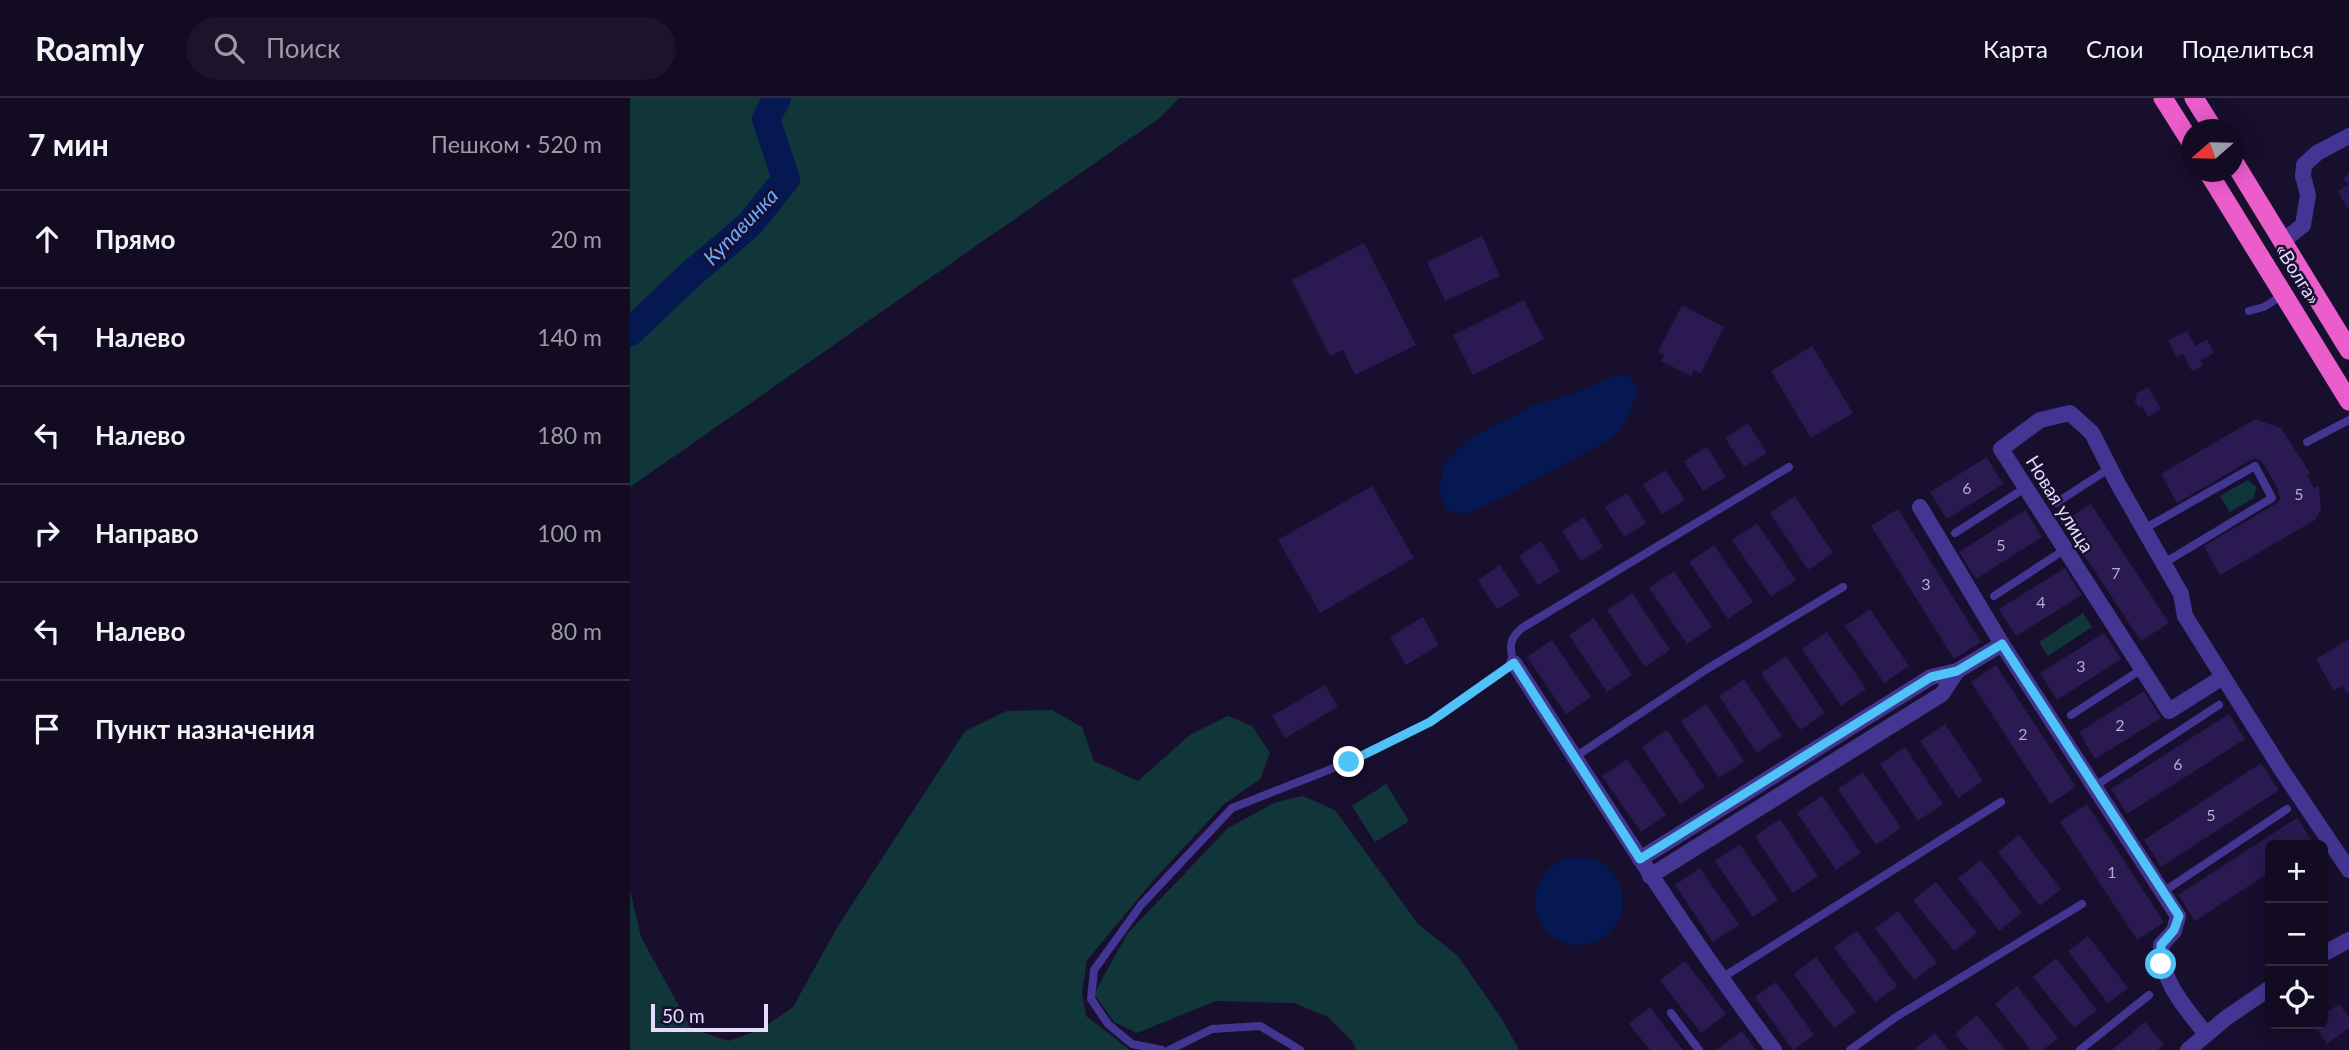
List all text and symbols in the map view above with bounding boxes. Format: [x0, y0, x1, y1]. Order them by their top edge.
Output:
search box [186, 17, 676, 80]
text: Roamly [35, 28, 144, 68]
icon: search [210, 29, 248, 67]
text: Поиск [266, 32, 340, 64]
text: Карта [1983, 34, 2048, 63]
text: Слои [2086, 34, 2143, 63]
text: Поделиться [2181, 34, 2314, 63]
north arrow [2181, 119, 2244, 182]
text: 7 мин [28, 126, 109, 162]
text: Пешком · 520 m [431, 130, 602, 158]
water label: Купавинка [697, 182, 783, 269]
icon: ahead [28, 220, 66, 258]
text: Прямо [95, 223, 176, 255]
text: 20 m [551, 225, 602, 253]
street label: «Волга» [2271, 239, 2326, 308]
icon: left [28, 318, 66, 356]
text: Налево [95, 321, 185, 353]
text: 140 m [537, 323, 602, 351]
icon: left [28, 416, 66, 454]
text: Налево [95, 419, 185, 451]
text: 180 m [537, 421, 602, 449]
street label: Новая улица [2022, 451, 2099, 556]
house number: 6 [1962, 478, 1972, 497]
house number: 5 [2294, 484, 2304, 503]
icon: right [28, 514, 66, 552]
text: Направо [95, 517, 199, 549]
text: 100 m [537, 519, 602, 547]
house number: 5 [1996, 535, 2006, 554]
house number: 7 [2111, 563, 2121, 582]
house number: 3 [1921, 574, 1931, 593]
house number: 4 [2036, 592, 2046, 611]
icon: left [28, 612, 66, 650]
text: Налево [95, 615, 185, 647]
text: 80 m [551, 617, 602, 645]
house number: 3 [2076, 656, 2086, 675]
icon: arrive [28, 710, 66, 748]
text: Пункт назначения [95, 713, 315, 745]
house number: 2 [2115, 715, 2125, 734]
house number: 2 [2018, 724, 2028, 743]
route end [1333, 746, 1364, 777]
house number: 6 [2173, 754, 2183, 773]
house number: 5 [2206, 805, 2216, 824]
map controls [2265, 840, 2328, 1029]
button: + [2265, 840, 2328, 903]
house number: 1 [2107, 862, 2117, 881]
button: − [2265, 903, 2328, 966]
route start [2145, 948, 2176, 979]
button: locate [2265, 966, 2328, 1029]
scale bar [651, 1001, 768, 1033]
text: 50 m [662, 1004, 705, 1027]

